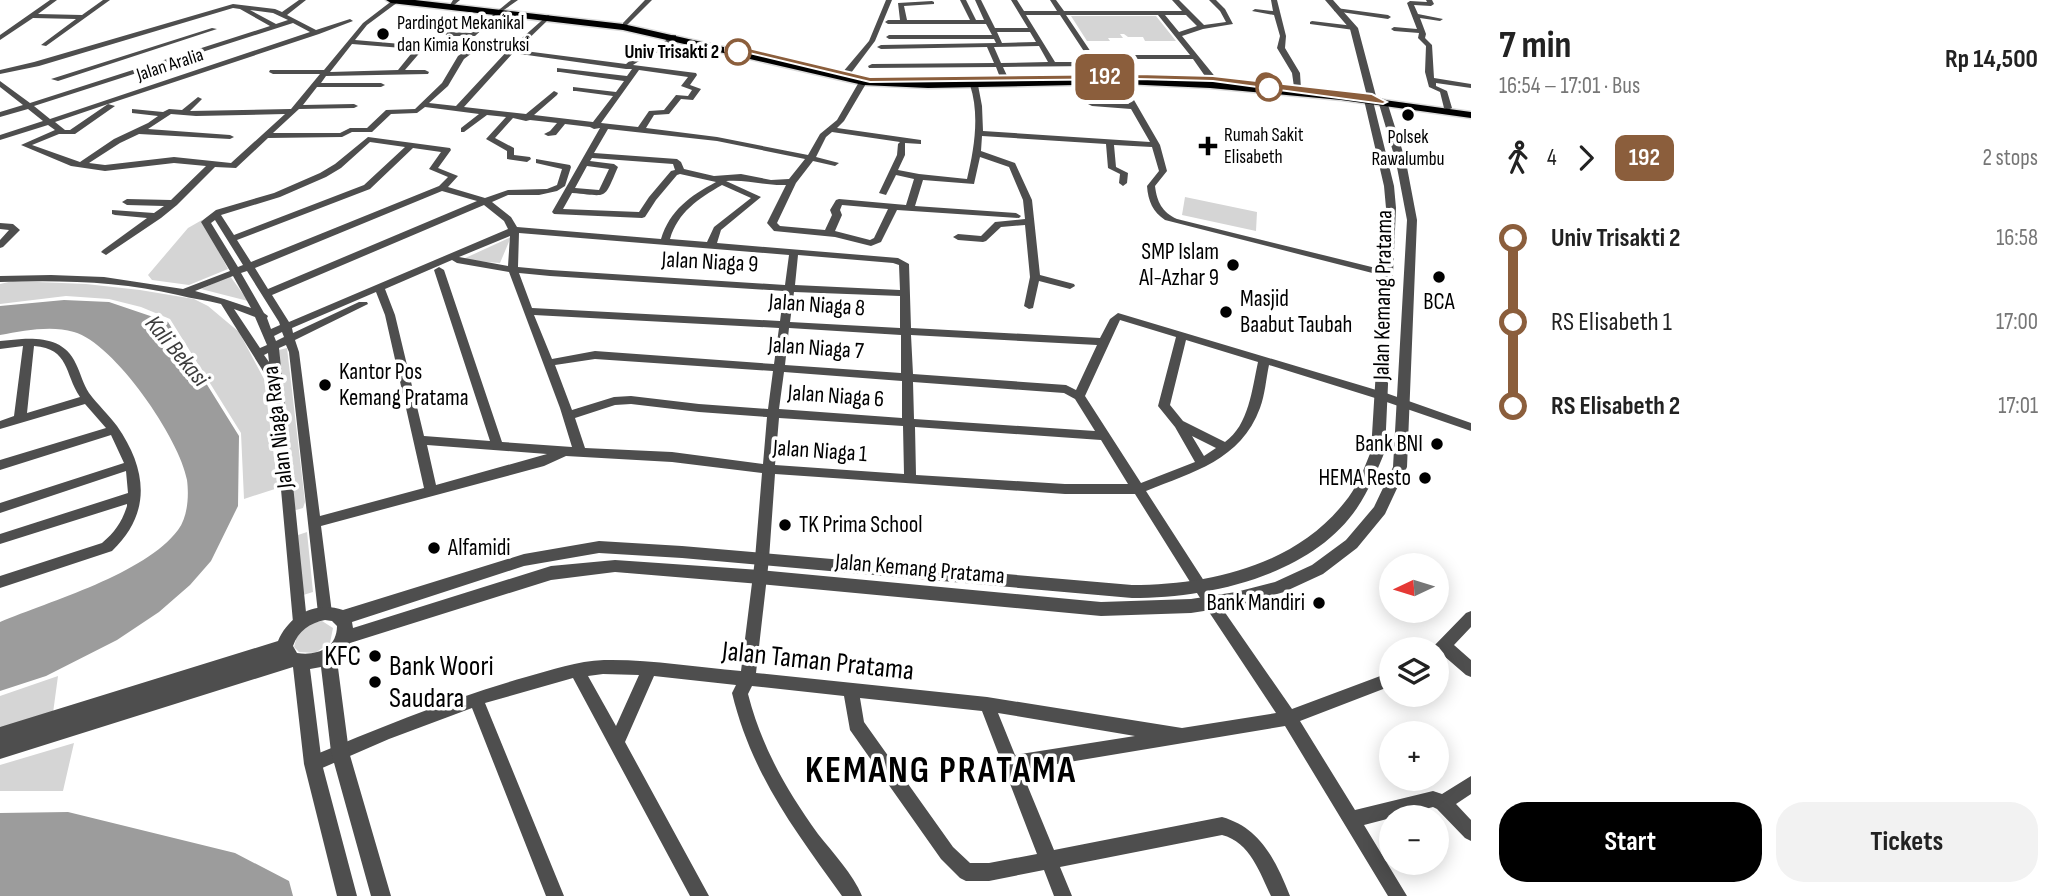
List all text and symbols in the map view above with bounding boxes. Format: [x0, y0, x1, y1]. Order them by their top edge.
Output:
place label: Pardingot Mekanikal dan Kimia Konstruksi [397, 12, 529, 57]
text: 7 min [1499, 23, 1571, 68]
marker: Pardingot Mekanikal dan Kimia Konstruksi [375, 26, 391, 42]
marker: Univ Trisakti 2 [725, 39, 751, 65]
place label: Univ Trisakti 2 [624, 41, 719, 64]
street label: Jalan Aralia [133, 43, 206, 87]
text: Rp 14,500 [1945, 44, 2038, 75]
line badge: 192 [1065, 54, 1145, 100]
text: 192 [1089, 62, 1121, 91]
text: 16:54 – 17:01 · Bus [1499, 72, 1640, 100]
unlabelled marker [1256, 73, 1276, 93]
unlabelled marker [1256, 75, 1282, 101]
marker: Polsek Rawalumbu [1400, 107, 1416, 123]
place label: Rumah Sakit Elisabeth [1224, 124, 1304, 169]
place label: Polsek Rawalumbu [1372, 126, 1444, 171]
marker: Rumah Sakit Elisabeth [1198, 136, 1218, 156]
icon: walk [1499, 139, 1537, 177]
icon: forward [1567, 139, 1605, 177]
text: 192 [1629, 143, 1660, 172]
text: 4 [1547, 144, 1557, 172]
text: 2 stops [1982, 144, 2038, 172]
street label: Jalan Kemang Pratama [1368, 210, 1398, 381]
text: Univ Trisakti 2 [1551, 223, 1680, 254]
text: 16:58 [1996, 224, 2038, 252]
place label: SMP Islam Al-Azhar 9 [1138, 238, 1219, 292]
street label: Jalan Niaga 9 [660, 245, 759, 279]
marker: SMP Islam Al-Azhar 9 [1225, 257, 1241, 273]
marker: BCA [1431, 269, 1447, 285]
place label: Masjid Baabut Taubah [1240, 285, 1352, 339]
street label: Jalan Niaga 8 [767, 288, 866, 322]
place label: BCA [1423, 288, 1455, 316]
marker: Masjid Baabut Taubah [1218, 304, 1234, 320]
text: RS Elisabeth 1 [1551, 307, 1672, 338]
text: 17:00 [1996, 308, 2038, 336]
water label: Kali Bekasi [139, 310, 215, 393]
street label: Jalan Niaga 7 [766, 331, 865, 365]
place label: Kantor Pos Kemang Pratama [339, 358, 469, 412]
street label: Jalan Niaga Raya [257, 364, 300, 491]
marker: Kantor Pos Kemang Pratama [317, 377, 333, 393]
street label: Jalan Niaga 6 [786, 379, 885, 413]
text: RS Elisabeth 2 [1551, 391, 1680, 422]
text: 17:01 [1998, 392, 2038, 420]
place label: Bank BNI [1355, 430, 1423, 458]
street label: Jalan Niaga 1 [771, 434, 868, 468]
marker: Bank BNI [1429, 436, 1445, 452]
place label: HEMA Resto [1318, 464, 1411, 492]
marker: HEMA Resto [1417, 470, 1433, 486]
place label: TK Prima School [799, 511, 923, 539]
marker: TK Prima School [777, 517, 793, 533]
place label: Alfamidi [447, 534, 511, 562]
marker: Alfamidi [426, 540, 442, 556]
street label: Jalan Kemang Pratama [833, 548, 1006, 590]
north arrow [1379, 553, 1449, 623]
map controls [1379, 553, 1449, 875]
place label: Bank Mandiri [1206, 589, 1305, 617]
marker: Bank Mandiri [1311, 595, 1327, 611]
street label: Jalan Taman Pratama [720, 634, 915, 687]
button: layers [1379, 637, 1449, 707]
place label: KFC [324, 640, 361, 673]
marker: KFC [367, 648, 383, 664]
place label: Bank Woori Saudara [389, 650, 494, 715]
marker: Bank Woori Saudara [367, 674, 383, 690]
button: + [1379, 721, 1449, 791]
district label: KEMANG PRATAMA [805, 749, 1077, 793]
button: Start [1499, 802, 1762, 882]
button: Tickets [1776, 802, 2038, 882]
button: − [1379, 805, 1449, 875]

